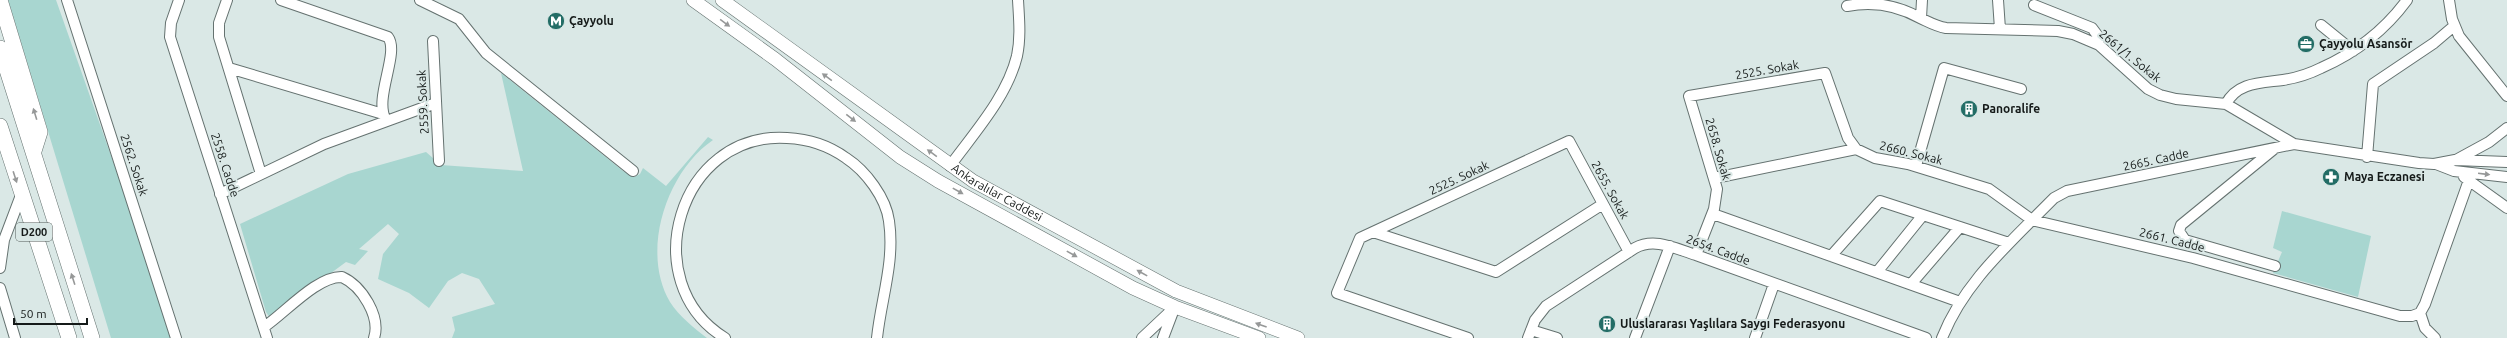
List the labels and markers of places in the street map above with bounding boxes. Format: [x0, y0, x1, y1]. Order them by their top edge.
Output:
metro station icon: Çayyolu [546, 11, 566, 31]
place label: Çayyolu [569, 14, 614, 29]
office icon: Çayyolu Asansör [2296, 34, 2316, 54]
place label: Çayyolu Asansör [2319, 37, 2412, 52]
building icon: Panoralife [1959, 99, 1979, 119]
place label: Panoralife [1982, 102, 2040, 115]
pharmacy icon: Maya Eczanesi [2321, 167, 2341, 187]
place label: Maya Eczanesi [2344, 170, 2425, 183]
building icon: Uluslararası Yaşlılara Saygı Federasyonu [1597, 314, 1617, 334]
place label: Uluslararası Yaşlılara Saygı Federasyonu [1620, 317, 1845, 332]

